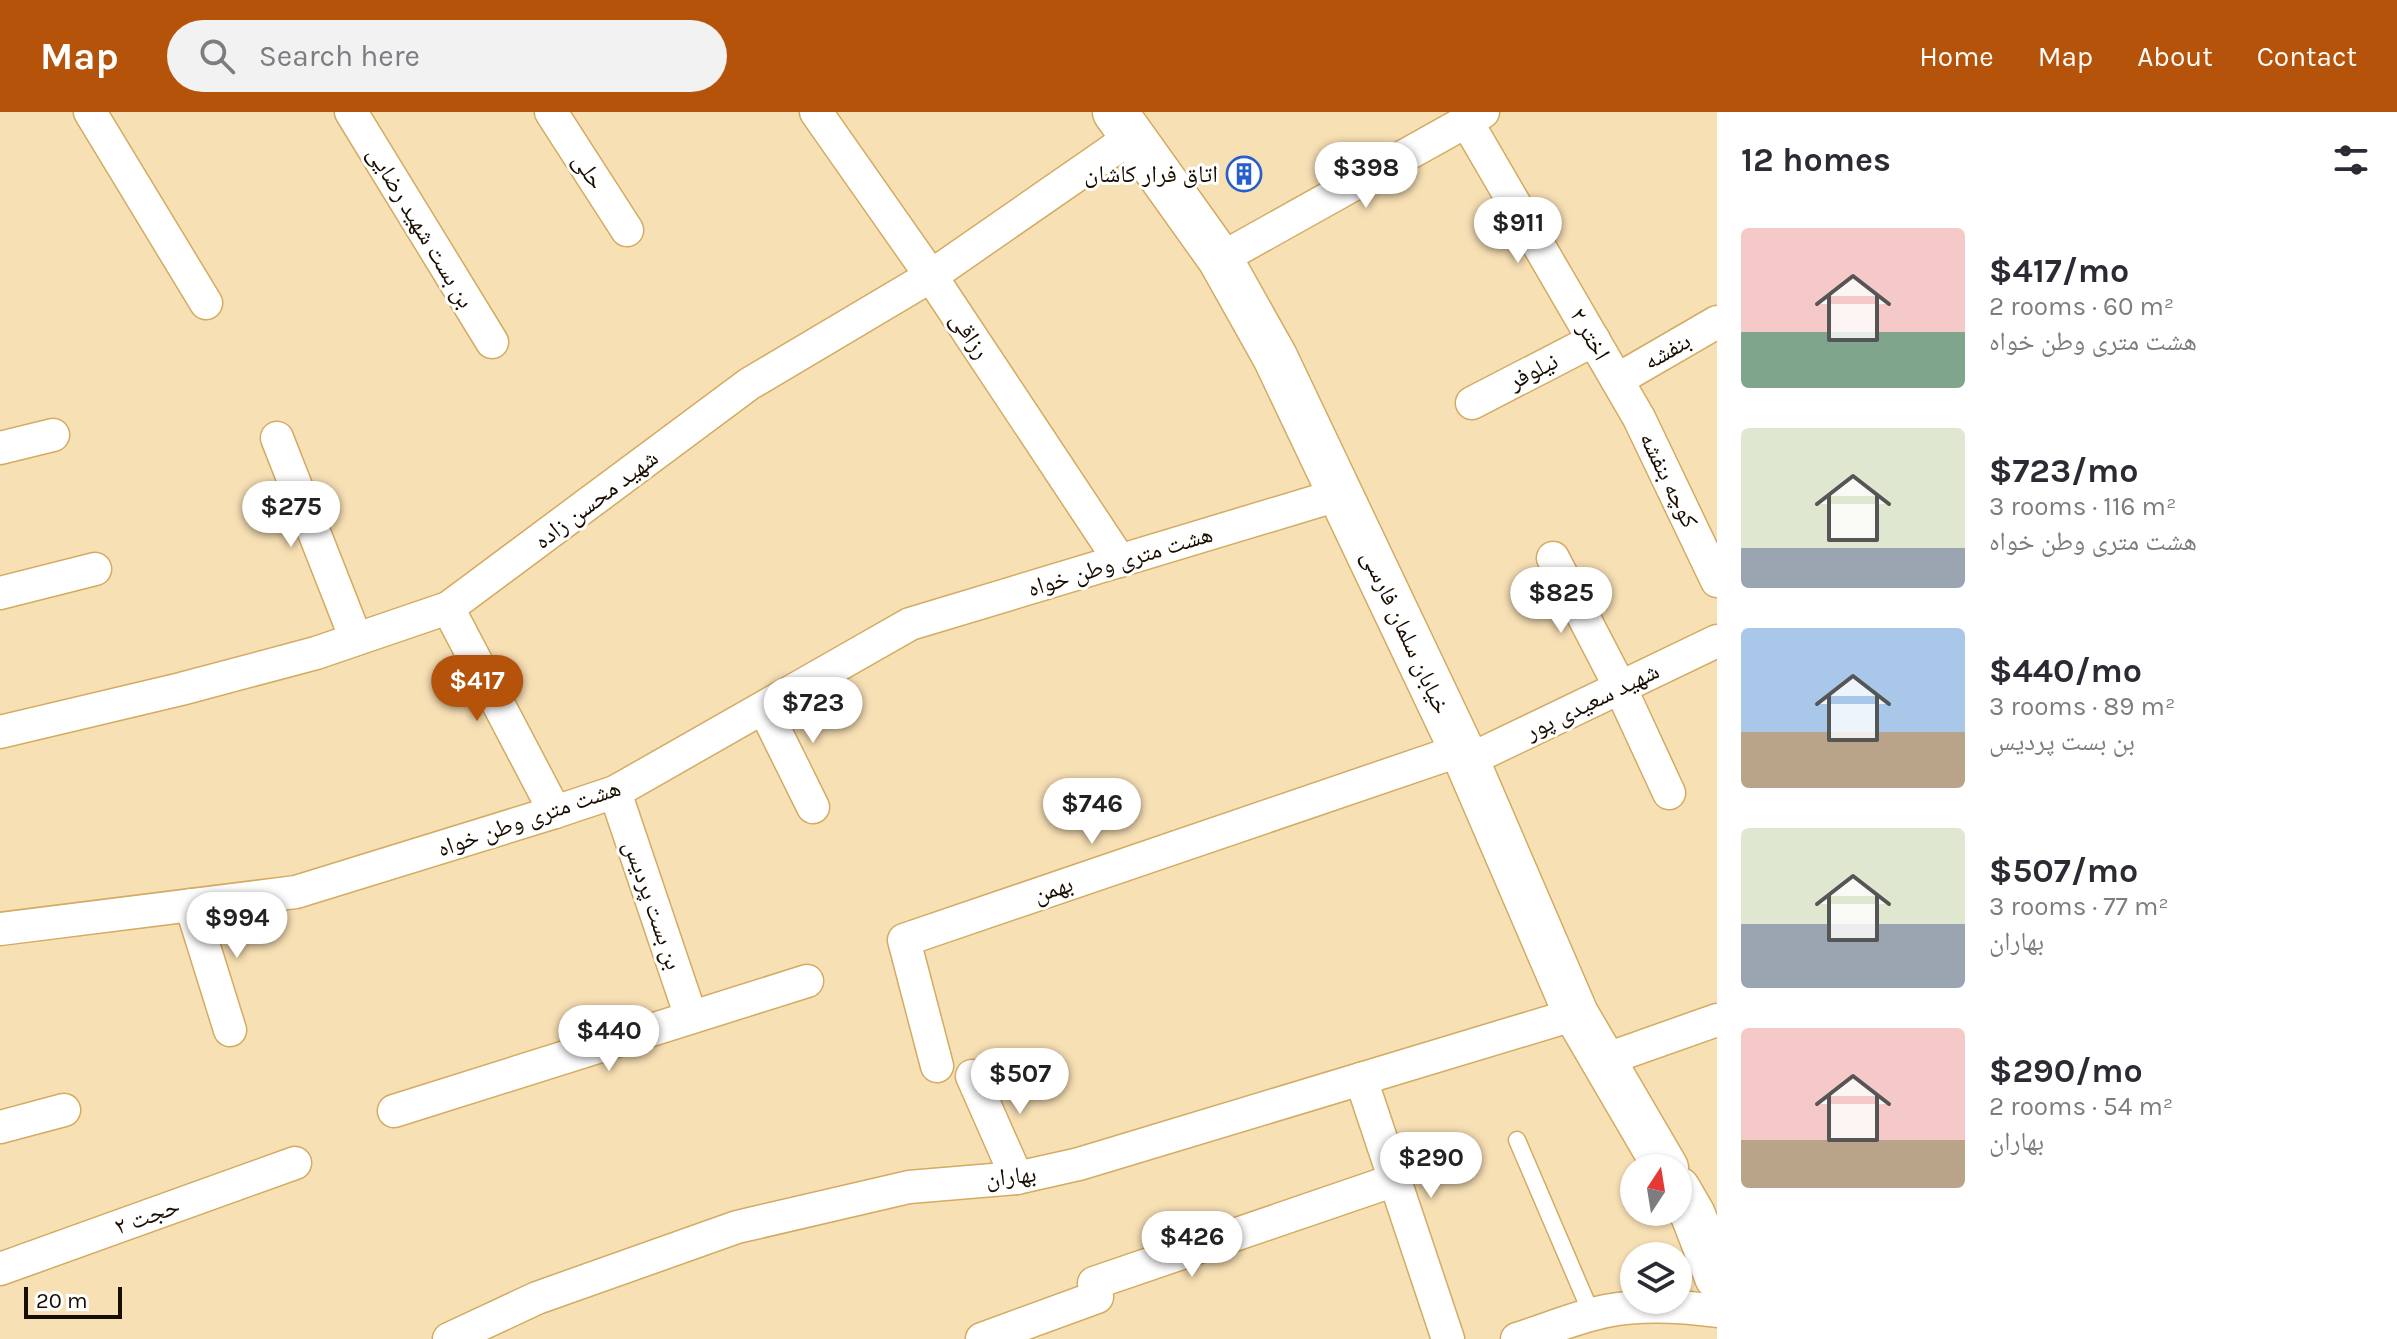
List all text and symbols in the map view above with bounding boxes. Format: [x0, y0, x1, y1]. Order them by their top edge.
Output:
search box [167, 20, 727, 92]
text: Map [40, 34, 119, 79]
icon: search [195, 34, 239, 78]
text: Search here [259, 38, 420, 74]
text: Home [1919, 40, 1994, 73]
text: Map [2038, 40, 2093, 73]
text: About [2137, 40, 2213, 73]
text: Contact [2257, 40, 2357, 73]
icon: filters [2329, 138, 2373, 182]
text: 12 homes [1741, 140, 1891, 180]
street label: بن بست شهید رضایی [362, 141, 480, 313]
pin: $398 [1319, 142, 1413, 210]
street label: حلی [567, 148, 611, 194]
text: $398 [1333, 152, 1399, 183]
building icon: اتاق فرار کاشان [1225, 155, 1263, 193]
place label: اتاق فرار کاشان [1084, 160, 1218, 188]
pin: $911 [1471, 197, 1565, 265]
text: $911 [1492, 207, 1544, 238]
text: $417/mo [1989, 251, 2129, 291]
icon: home [1805, 260, 1901, 356]
text: 2 rooms · 60 m² [1989, 291, 2174, 322]
street label: اختر ۲ [1564, 303, 1616, 365]
street label: رزاقی [944, 306, 996, 364]
street label: بنفشه [1638, 326, 1696, 376]
text: هشت متری وطن خواه [1989, 326, 2197, 357]
street label: نیلوفر [1503, 347, 1563, 396]
street label: کوچه بنفشه [1634, 428, 1704, 532]
street label: شهید محسن زاده [529, 443, 663, 555]
text: $723/mo [1989, 451, 2139, 491]
icon: home [1805, 460, 1901, 556]
pin: $275 [244, 481, 338, 549]
text: $275 [260, 491, 322, 522]
text: 3 rooms · 116 m² [1989, 491, 2176, 522]
street label: هشت متری وطن خواه [1024, 520, 1216, 602]
text: هشت متری وطن خواه [1989, 526, 2197, 557]
street label: خیابان سلمان فارسی [1356, 546, 1456, 718]
pin: $825 [1514, 567, 1608, 635]
text: $825 [1528, 577, 1594, 608]
text: $440/mo [1989, 651, 2142, 691]
pin: $417 [430, 655, 524, 723]
street label: شهید سعیدی پور [1520, 656, 1664, 746]
icon: home [1805, 660, 1901, 756]
text: $417 [449, 665, 505, 696]
pin: $723 [766, 677, 860, 745]
text: $723 [782, 687, 844, 718]
text: 3 rooms · 89 m² [1989, 691, 2175, 722]
text: بن بست پردیس [1989, 726, 2135, 757]
street label: هشت متری وطن خواه [434, 774, 624, 862]
pin: $746 [1045, 778, 1139, 846]
text: $746 [1061, 788, 1123, 819]
street label: بن بست پردیس [618, 837, 688, 973]
text: $507/mo [1989, 851, 2138, 891]
icon: home [1805, 860, 1901, 956]
street label: بهمن [1030, 869, 1076, 909]
text: 3 rooms · 77 m² [1989, 891, 2169, 922]
pin: $994 [190, 892, 284, 960]
text: $994 [204, 902, 270, 933]
text: بهاران [1989, 926, 2044, 957]
pin: $440 [562, 1005, 656, 1073]
text: $440 [576, 1015, 642, 1046]
pin: $507 [973, 1048, 1067, 1116]
text: $290/mo [1989, 1051, 2143, 1091]
text: $507 [989, 1058, 1051, 1089]
icon: home [1805, 1060, 1901, 1156]
text: 2 rooms · 54 m² [1989, 1091, 2173, 1122]
text: بهاران [1989, 1126, 2044, 1157]
pin: $290 [1384, 1132, 1478, 1200]
text: $290 [1398, 1142, 1464, 1173]
north arrow [1620, 1154, 1692, 1226]
map controls [1620, 1154, 1692, 1314]
street label: بهاران [984, 1159, 1038, 1193]
street label: حجت ۲ [111, 1191, 183, 1241]
pin: $426 [1145, 1211, 1239, 1279]
text: $426 [1160, 1221, 1224, 1252]
button: layers [1620, 1242, 1692, 1314]
scale bar [24, 1283, 122, 1319]
text: 20 m [36, 1288, 88, 1314]

